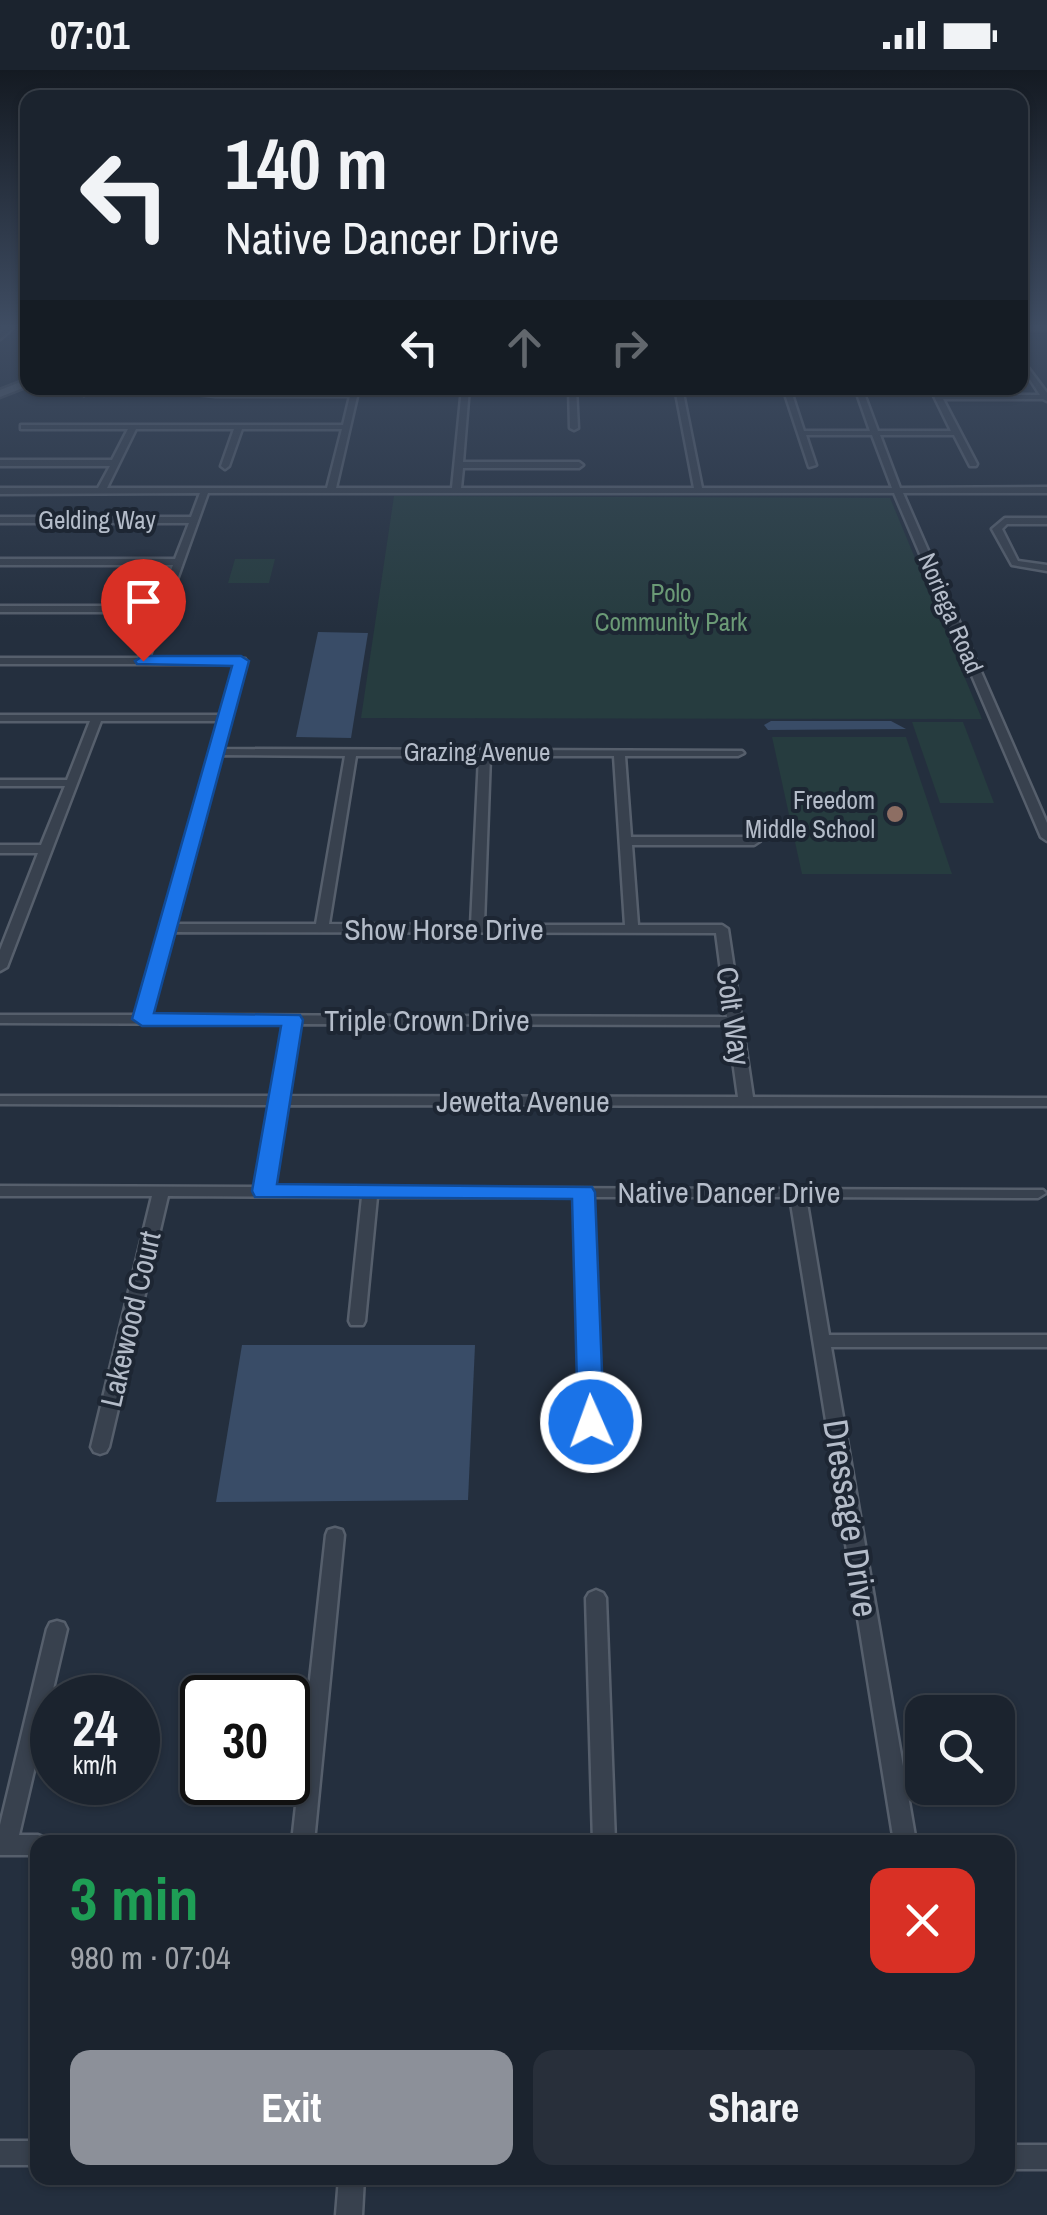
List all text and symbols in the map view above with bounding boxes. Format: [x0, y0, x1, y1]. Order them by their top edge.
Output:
text: 07:01 [50, 10, 130, 61]
text: 140 m [225, 117, 388, 211]
icon: left [60, 130, 190, 260]
text: Native Dancer Drive [225, 207, 559, 268]
icon: left [392, 320, 447, 375]
icon: ahead [497, 320, 552, 375]
icon: right [602, 320, 657, 375]
street label: Gelding Way [38, 503, 157, 537]
street label: Noriega Road [910, 548, 992, 678]
pin [101, 559, 186, 662]
icon: arrive [116, 574, 171, 629]
park label: Polo Community Park [595, 576, 748, 639]
street label: Grazing Avenue [404, 735, 550, 769]
place label: Freedom Middle School [745, 783, 875, 846]
marker: Freedom Middle School [884, 803, 906, 825]
street label: Show Horse Drive [344, 909, 544, 949]
street label: Colt Way [707, 964, 761, 1068]
street label: Triple Crown Drive [324, 1000, 530, 1040]
street label: Jewetta Avenue [436, 1081, 610, 1121]
street label: Native Dancer Drive [618, 1172, 840, 1212]
street label: Lakewood Court [90, 1227, 170, 1411]
position arrow [539, 1370, 643, 1474]
street label: Dressage Drive [812, 1416, 890, 1620]
speed limit sign: 30 [180, 1675, 310, 1805]
text: 24 [72, 1694, 118, 1762]
map controls [905, 1695, 1015, 1805]
button: search [905, 1695, 1015, 1805]
text: km/h [73, 1748, 117, 1782]
text: 3 min [70, 1858, 199, 1939]
button: close [870, 1868, 975, 1973]
text: 980 m · 07:04 [70, 1936, 230, 1979]
button: Exit [70, 2050, 513, 2165]
button: Share [533, 2050, 975, 2165]

